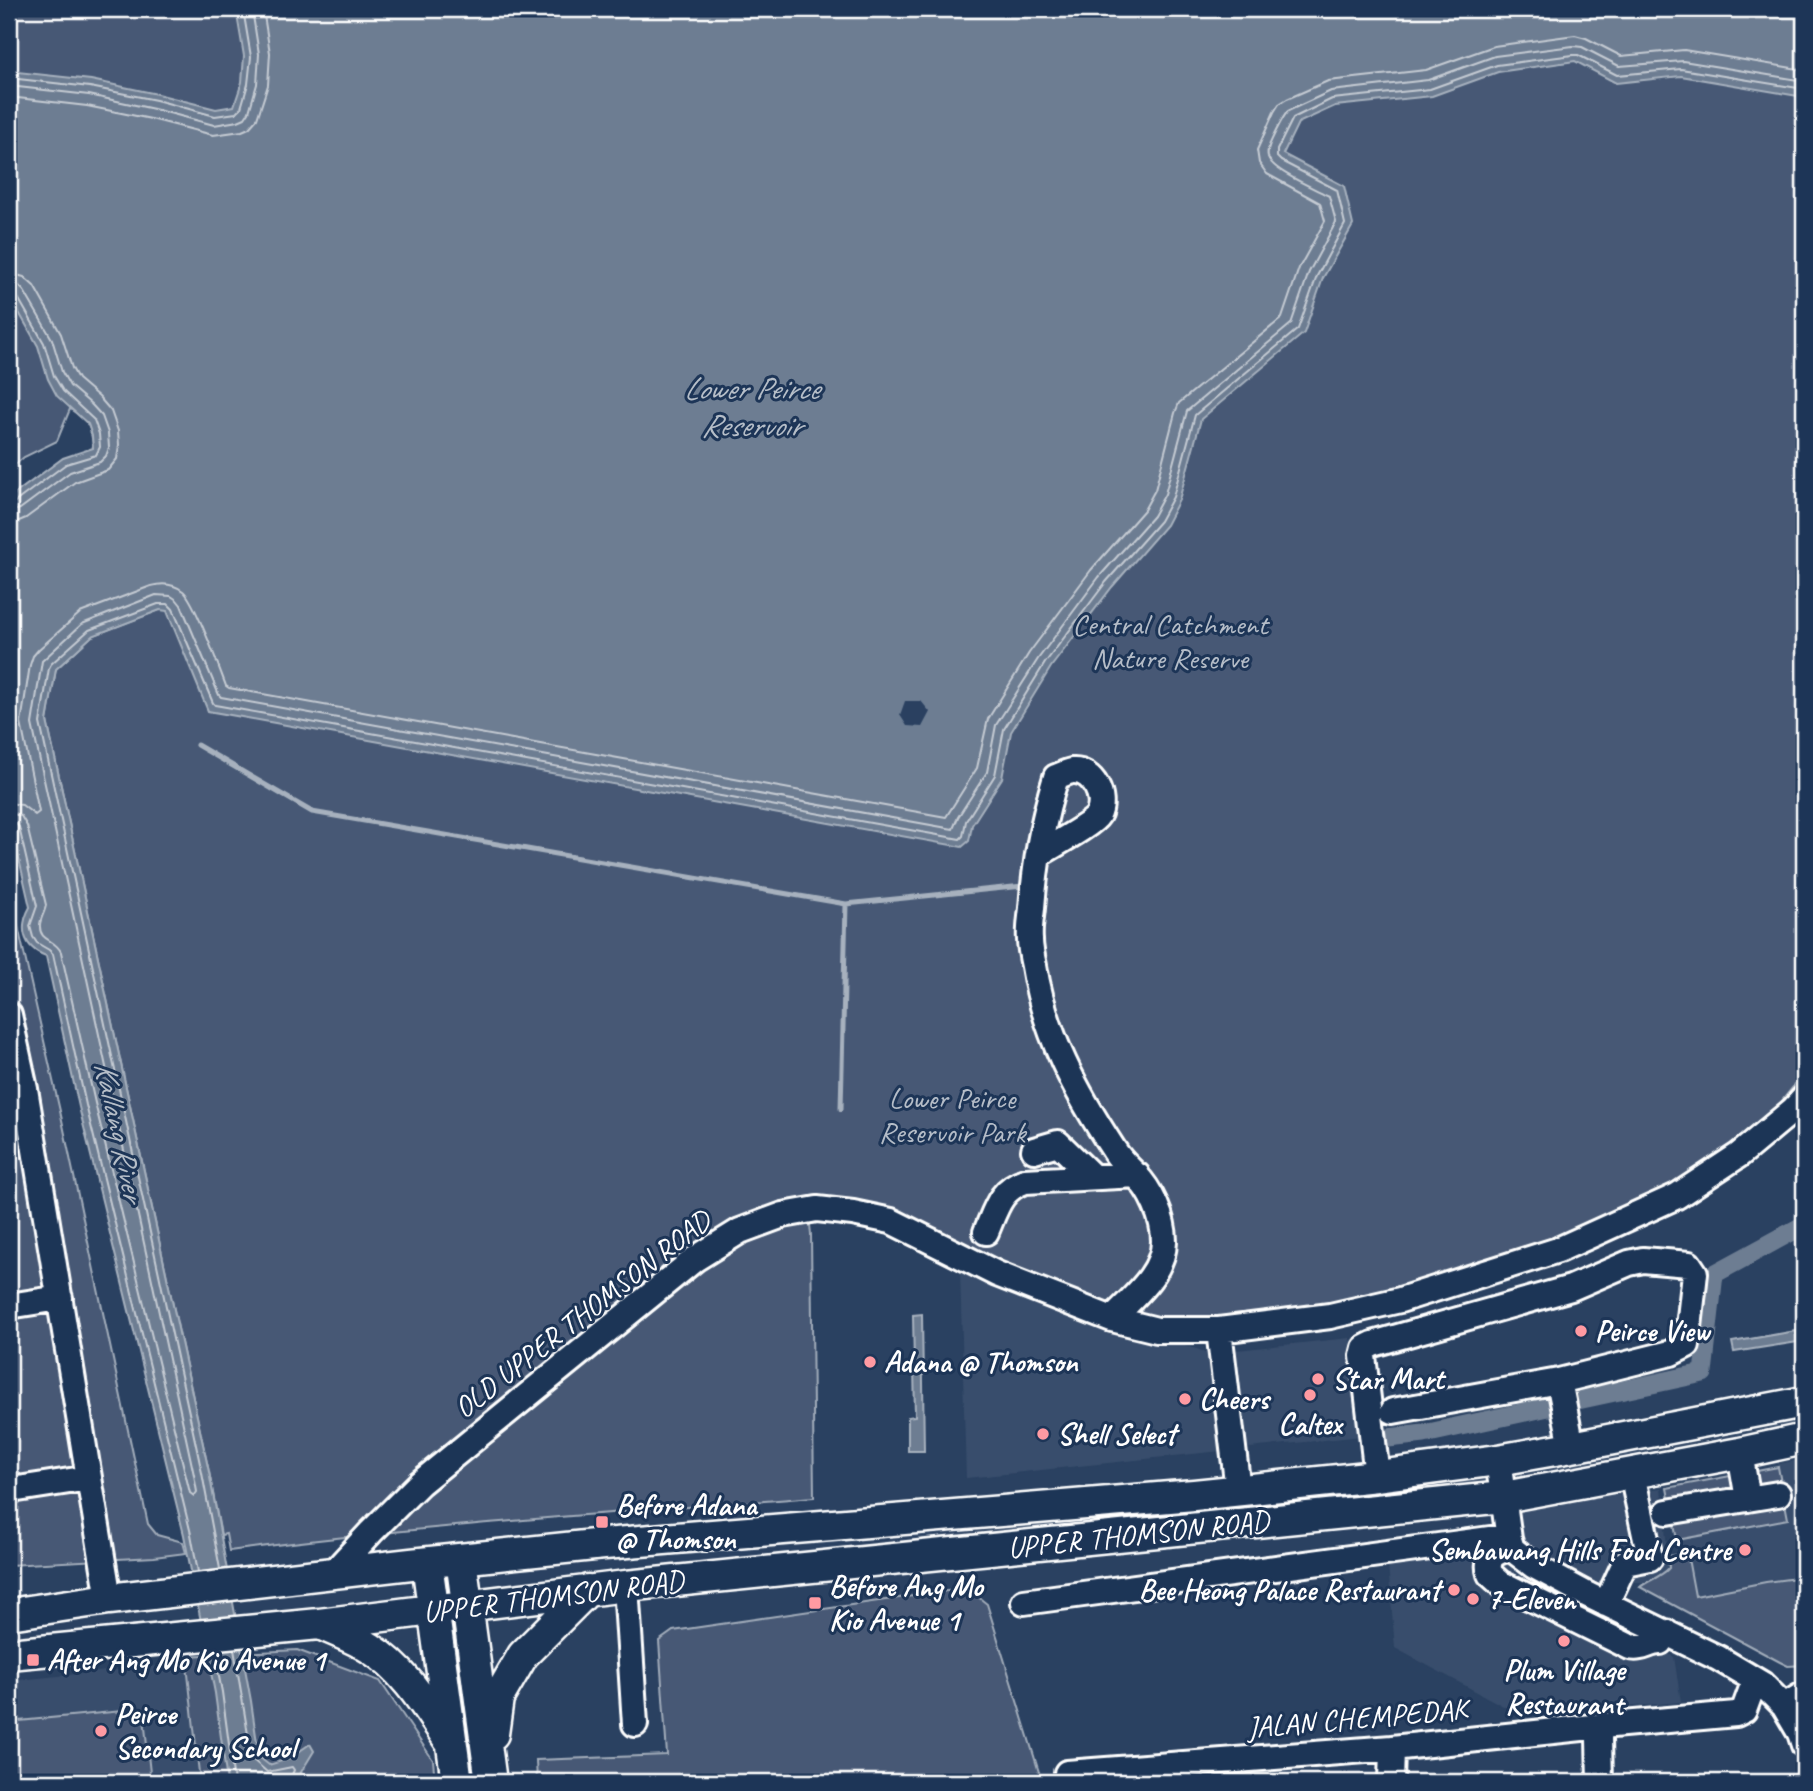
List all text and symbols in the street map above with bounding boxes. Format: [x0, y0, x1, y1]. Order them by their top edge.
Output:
water label: Lower Peirce Reservoir [684, 368, 823, 446]
park label: Central Catchment Nature Reserve [1072, 605, 1271, 677]
water label: Kallang River [85, 1058, 155, 1210]
park label: Lower Peirce Reservoir Park [879, 1079, 1027, 1151]
street label: OLD UPPER THOMSON ROAD [446, 1200, 720, 1426]
place label: Peirce View [1595, 1312, 1712, 1350]
marker: Peirce View [1573, 1323, 1589, 1339]
place label: Adana @ Thomson [884, 1343, 1079, 1381]
marker: Adana @ Thomson [862, 1354, 878, 1370]
place label: Star Mart [1332, 1360, 1447, 1398]
marker: Star Mart [1310, 1371, 1326, 1387]
place label: Cheers [1199, 1380, 1272, 1418]
marker: Caltex [1302, 1387, 1318, 1403]
marker: Cheers [1177, 1391, 1193, 1407]
place label: Caltex [1278, 1405, 1344, 1443]
place label: Shell Select [1057, 1415, 1181, 1453]
marker: Shell Select [1035, 1426, 1051, 1442]
place label: Before Adana @ Thomson [616, 1486, 759, 1558]
street label: UPPER THOMSON ROAD [1006, 1501, 1273, 1567]
marker: Before Adana @ Thomson [594, 1514, 610, 1530]
place label: Sembawang Hills Food Centre [1428, 1531, 1733, 1569]
marker: Sembawang Hills Food Centre [1737, 1542, 1753, 1558]
street label: UPPER THOMSON ROAD [421, 1561, 688, 1631]
place label: Before Ang Mo Kio Avenue 1 [829, 1567, 985, 1639]
place label: Bee Heong Palace Restaurant [1139, 1571, 1445, 1609]
place label: 7-Eleven [1487, 1580, 1577, 1618]
marker: Bee Heong Palace Restaurant [1446, 1582, 1462, 1598]
marker: 7-Eleven [1465, 1591, 1481, 1607]
marker: Before Ang Mo Kio Avenue 1 [807, 1595, 823, 1611]
marker: Plum Village Restaurant [1556, 1633, 1572, 1649]
place label: After Ang Mo Kio Avenue 1 [47, 1641, 329, 1679]
place label: Plum Village Restaurant [1503, 1651, 1628, 1723]
marker: After Ang Mo Kio Avenue 1 [25, 1652, 41, 1668]
street label: JALAN CHEMPEDAK [1243, 1689, 1474, 1747]
place label: Peirce Secondary School [115, 1695, 301, 1768]
marker: Peirce Secondary School [93, 1723, 109, 1739]

